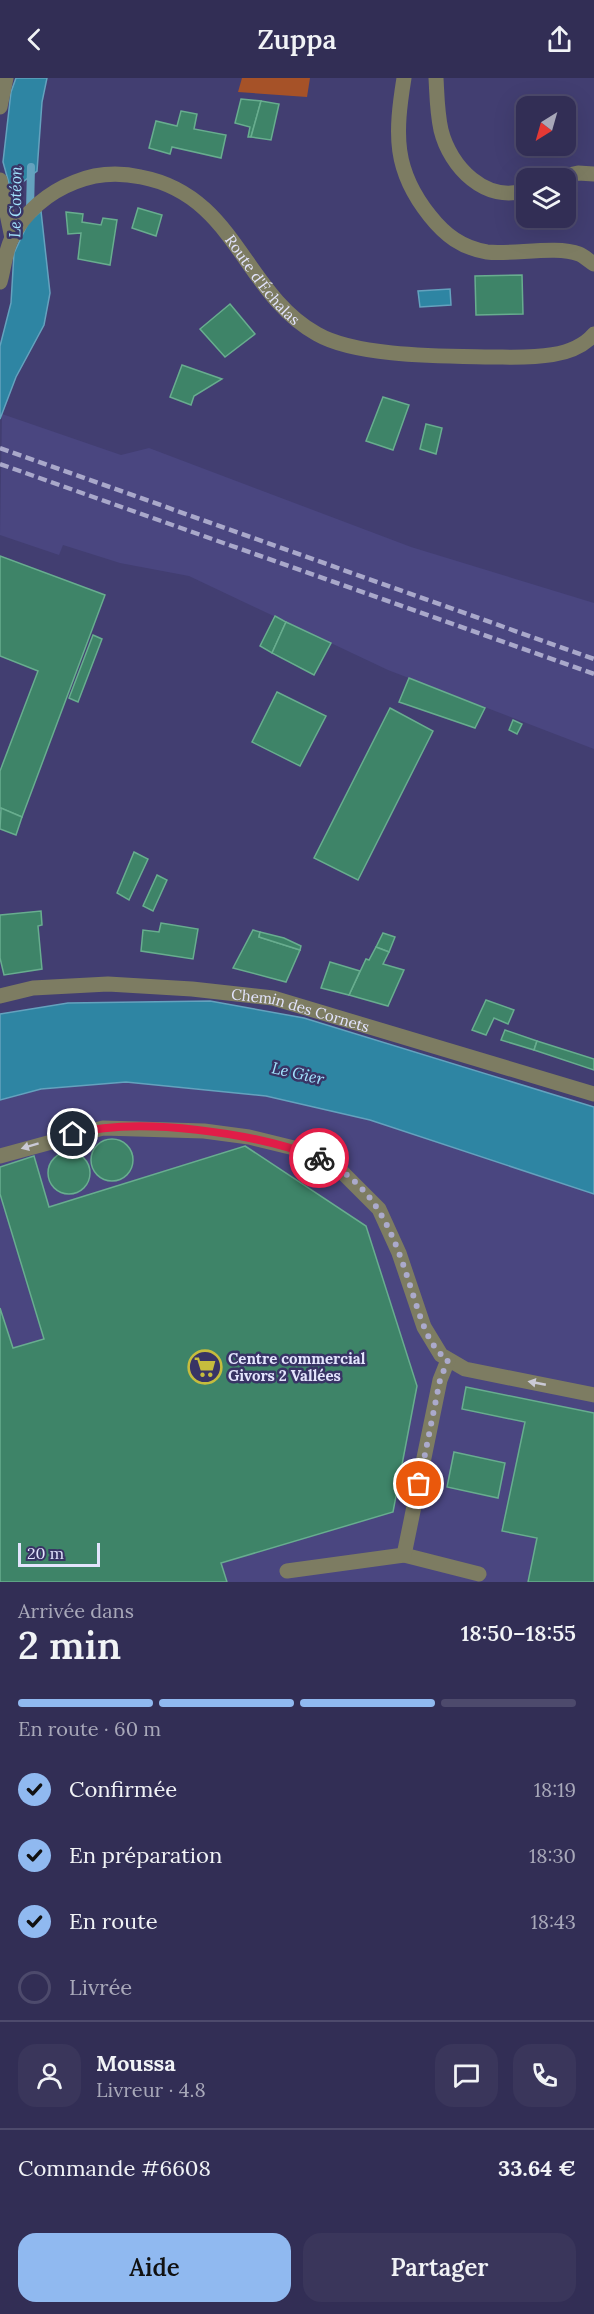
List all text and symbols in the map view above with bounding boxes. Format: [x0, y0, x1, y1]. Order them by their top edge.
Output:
text: Zuppa [257, 22, 337, 56]
icon: back [18, 23, 51, 56]
icon: share [543, 23, 576, 56]
north arrow [516, 96, 576, 156]
map controls [516, 96, 576, 228]
water label: Le Cotéon [4, 166, 26, 238]
button: layers [516, 168, 576, 228]
street label: Route d'Échalas [221, 231, 304, 329]
street label: Chemin des Cornets [230, 984, 372, 1036]
water label: Le Gier [270, 1057, 327, 1089]
pin [47, 1108, 98, 1159]
icon: home [56, 1117, 89, 1150]
courier [289, 1128, 349, 1188]
one-way arrow [21, 1142, 39, 1151]
icon: bike [303, 1142, 336, 1175]
supermarket icon: Centre commercial Givors 2 Vallées [187, 1349, 223, 1385]
place label: Centre commercial Givors 2 Vallées [228, 1349, 366, 1385]
one-way arrow [527, 1378, 546, 1387]
pin [393, 1458, 444, 1509]
icon: bag [402, 1467, 435, 1500]
scale bar [18, 1540, 100, 1568]
text: 20 m [27, 1543, 64, 1563]
text: Arrivée dans [18, 1598, 134, 1623]
text: 18:50–18:55 [461, 1619, 576, 1647]
text: 2 min [18, 1620, 121, 1670]
text: En route · 60 m [18, 1716, 161, 1741]
icon: check [18, 1773, 51, 1806]
text: Confirmée [69, 1775, 177, 1803]
text: 18:19 [534, 1777, 576, 1802]
icon: check [18, 1839, 51, 1872]
text: En préparation [69, 1841, 222, 1869]
text: 18:30 [529, 1843, 576, 1868]
icon: check [18, 1905, 51, 1938]
text: En route [69, 1907, 158, 1935]
text: 18:43 [531, 1909, 576, 1934]
text: Livrée [69, 1973, 132, 2001]
button: person [18, 2044, 81, 2107]
button: chat [435, 2044, 498, 2107]
button: phone [513, 2044, 576, 2107]
text: Moussa [96, 2049, 176, 2077]
text: Livreur · 4.8 [96, 2077, 206, 2102]
text: Commande #6608 [18, 2154, 211, 2182]
text: 33.64 € [498, 2154, 576, 2182]
button: Aide [18, 2233, 291, 2302]
button: Partager [303, 2233, 576, 2302]

